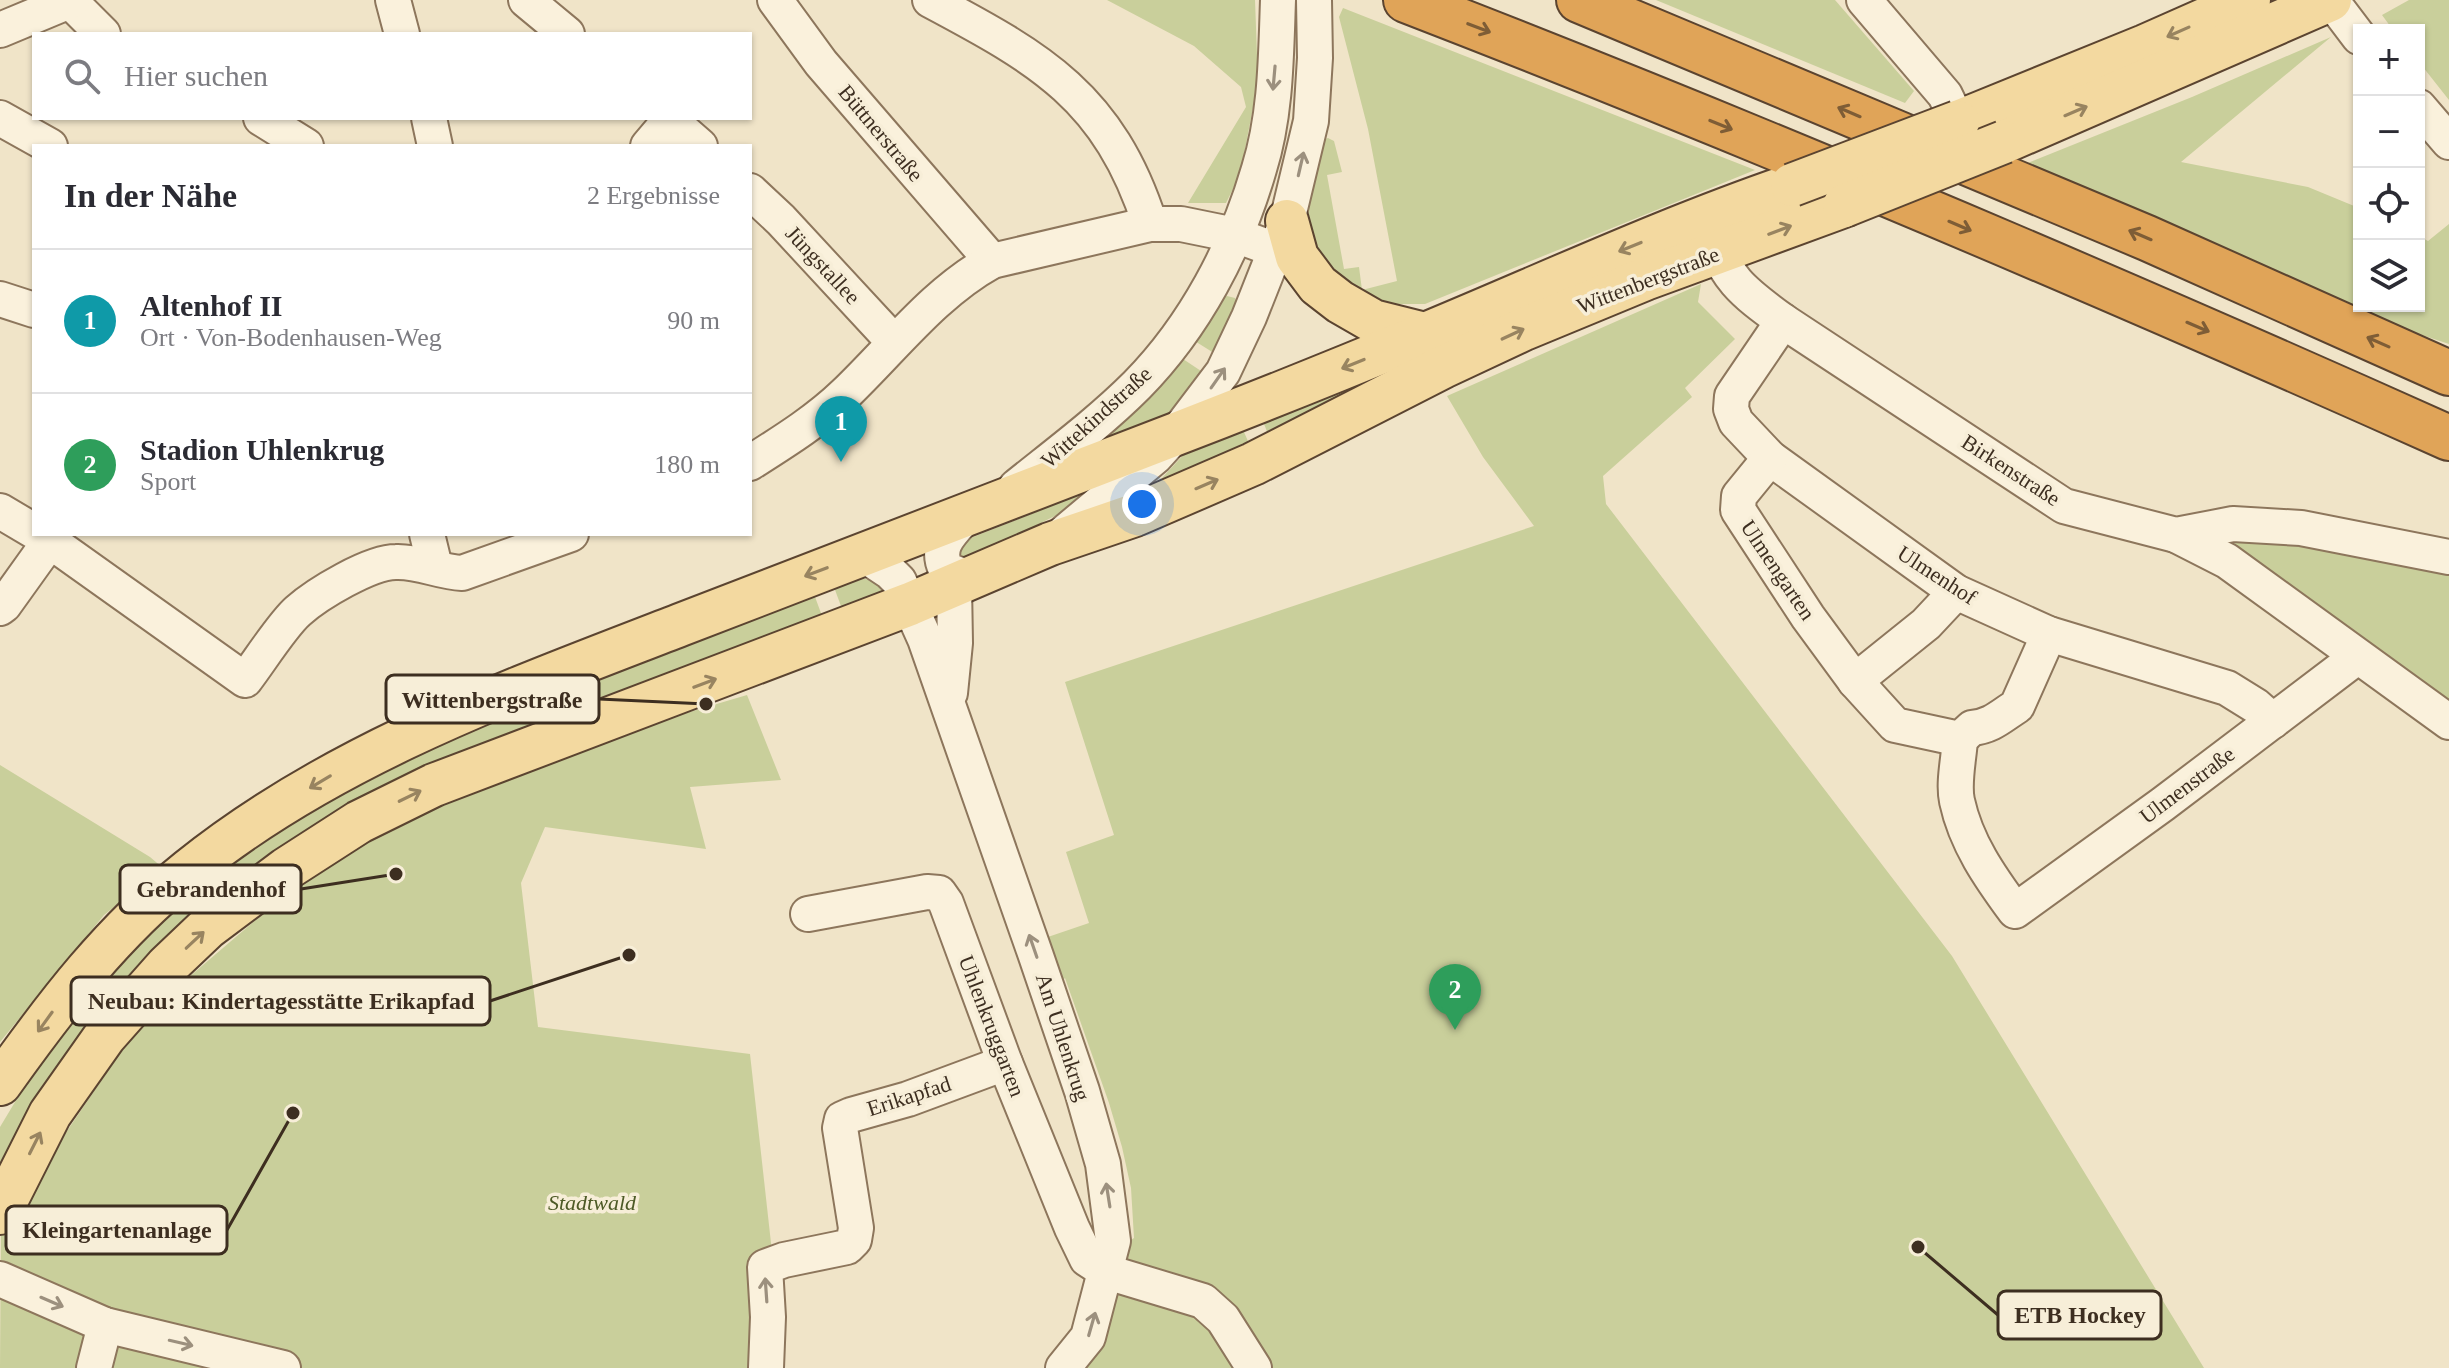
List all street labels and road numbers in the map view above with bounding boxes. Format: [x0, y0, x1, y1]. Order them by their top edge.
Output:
street label: Büttnerstraße [833, 80, 929, 186]
street label: Jüngstallee [781, 221, 865, 309]
street label: Wittenbergstraße [1573, 241, 1723, 319]
street label: Wittekindstraße [1036, 361, 1156, 473]
street label: Birkenstraße [1957, 429, 2065, 511]
street label: Ulmengarten [1736, 515, 1820, 625]
street label: Ulmenhof [1893, 540, 1982, 610]
street label: Ulmenstraße [2135, 741, 2239, 829]
street label: Uhlenkruggarten [954, 952, 1030, 1100]
street label: Am Uhlenkrug [1031, 970, 1095, 1104]
street label: Erikapfad [864, 1071, 954, 1121]

